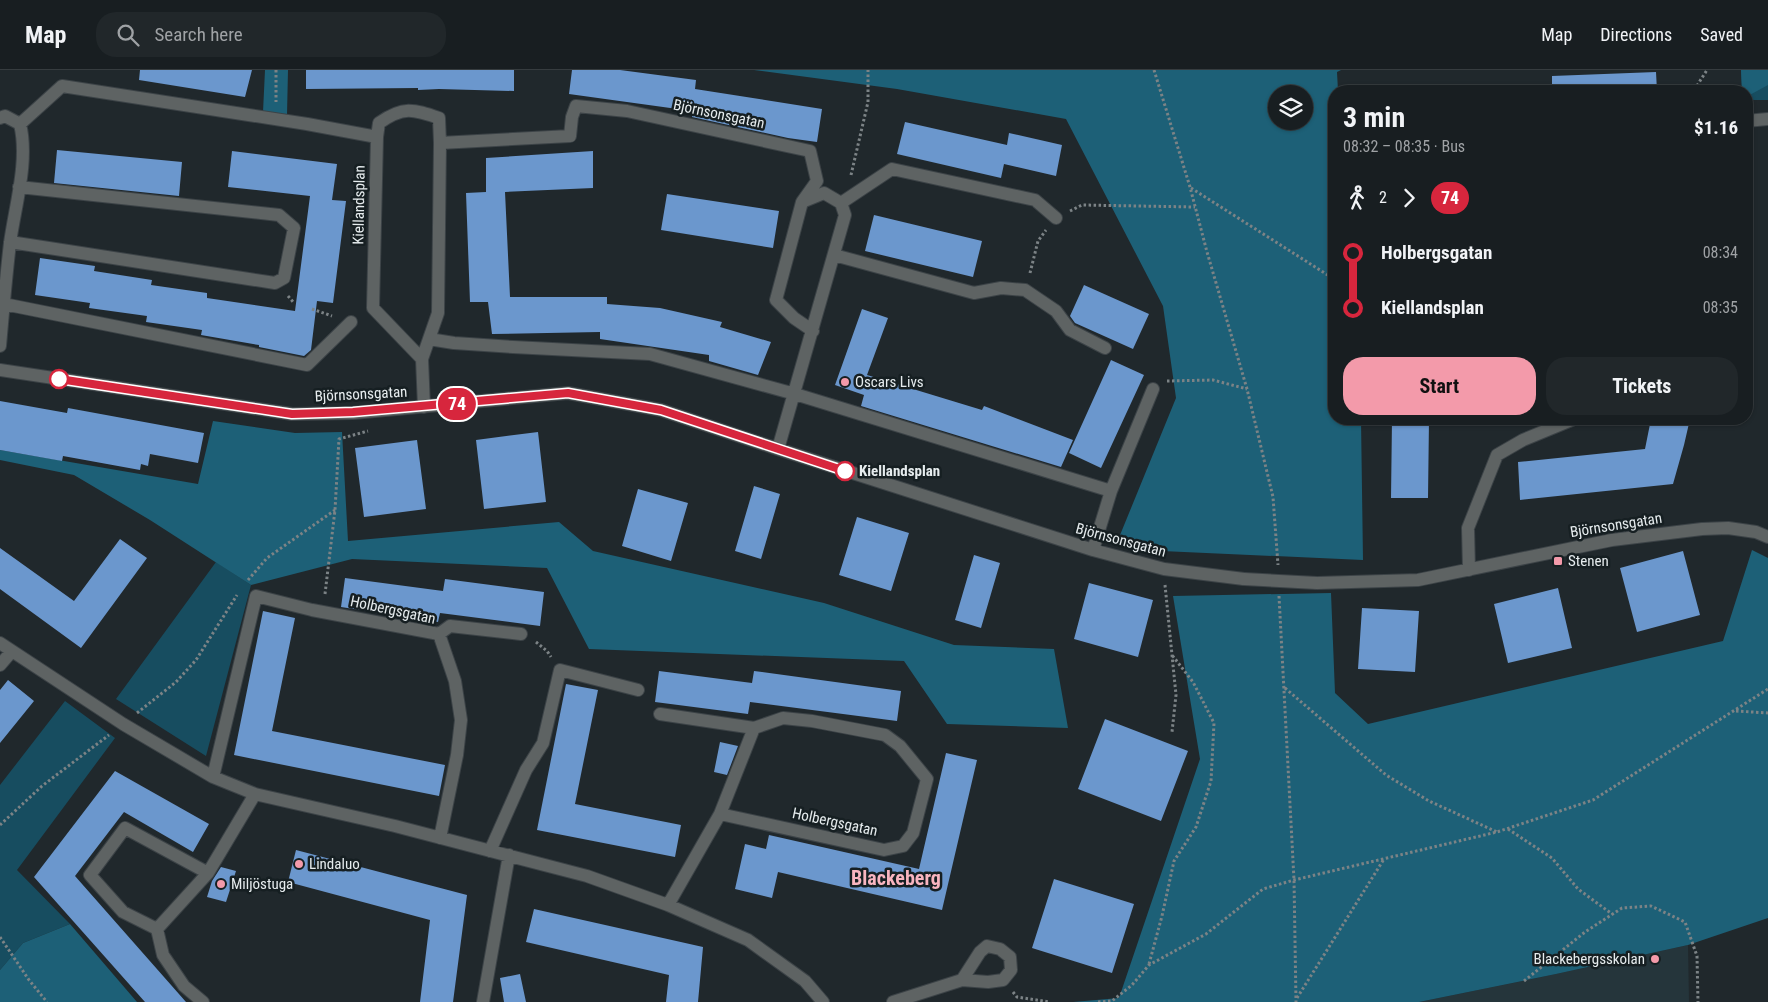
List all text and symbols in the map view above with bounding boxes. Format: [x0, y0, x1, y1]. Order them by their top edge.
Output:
search box [96, 12, 446, 57]
text: Map [25, 21, 66, 49]
icon: search [114, 21, 142, 49]
text: Search here [154, 23, 243, 46]
text: Map [1541, 24, 1572, 45]
text: Directions [1600, 24, 1672, 45]
text: Saved [1700, 24, 1743, 45]
map controls [1268, 85, 1313, 130]
button: layers [1268, 85, 1313, 130]
street label: Björnsonsgatan [672, 96, 766, 132]
text: 3 min [1343, 101, 1405, 134]
text: $1.16 [1694, 116, 1738, 139]
text: 08:32 – 08:35 · Bus [1343, 137, 1465, 156]
street label: Kiellandsplan [349, 165, 369, 245]
icon: walk [1343, 184, 1371, 212]
icon: forward [1395, 184, 1423, 212]
text: 74 [1441, 187, 1459, 208]
text: 2 [1379, 188, 1387, 207]
text: Holbergsgatan [1381, 241, 1492, 264]
text: 08:34 [1703, 243, 1738, 262]
text: Kiellandsplan [1381, 296, 1484, 319]
text: 08:35 [1703, 298, 1738, 317]
button: Start [1343, 357, 1536, 415]
button: Tickets [1546, 357, 1738, 415]
unlabelled marker [49, 369, 69, 389]
place label: Oscars Livs [855, 373, 924, 391]
marker: Oscars Livs [839, 376, 851, 388]
street label: Björnsonsgatan [314, 383, 408, 405]
line badge: 74 [434, 388, 480, 420]
text: 74 [448, 393, 466, 414]
marker: Kiellandsplan [835, 461, 855, 481]
place label: Kiellandsplan [859, 462, 940, 480]
street label: Björnsonsgatan [1569, 509, 1663, 541]
street label: Björnsonsgatan [1074, 519, 1168, 561]
place label: Stenen [1568, 552, 1609, 570]
marker: Stenen [1552, 555, 1564, 567]
street label: Holbergsgatan [349, 592, 437, 628]
street label: Holbergsgatan [791, 804, 879, 840]
place label: Lindaluo [309, 855, 360, 873]
marker: Lindaluo [293, 858, 305, 870]
district label: Blackeberg [851, 866, 941, 890]
place label: Miljöstuga [231, 875, 293, 893]
marker: Miljöstuga [215, 878, 227, 890]
place label: Blackebergsskolan [1533, 950, 1645, 968]
marker: Blackebergsskolan [1649, 953, 1661, 965]

